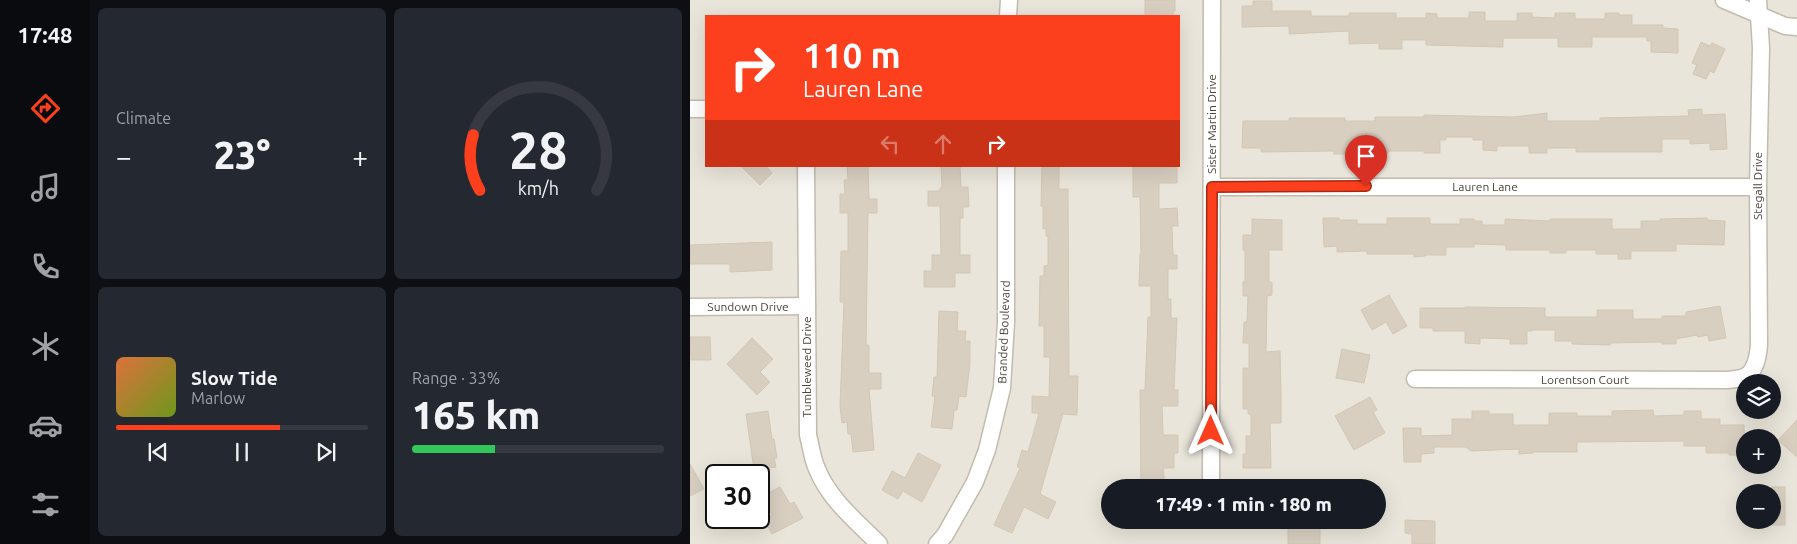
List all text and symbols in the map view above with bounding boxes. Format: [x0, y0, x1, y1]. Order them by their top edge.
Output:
text: 17:48 [17, 22, 73, 47]
icon: right [720, 35, 785, 100]
text: 110 m [803, 35, 901, 75]
street label: Sister Martin Drive [1205, 74, 1218, 174]
text: Lauren Lane [803, 76, 923, 101]
icon: directions [28, 91, 63, 126]
text: Climate [116, 109, 171, 127]
text: 28 [509, 121, 567, 179]
icon: left [876, 130, 904, 158]
icon: ahead [929, 130, 957, 158]
icon: right [982, 130, 1010, 158]
text: 23° [214, 134, 270, 176]
pin [1345, 135, 1387, 186]
text: − [116, 141, 132, 172]
text: + [352, 141, 368, 172]
icon: arrive [1352, 142, 1380, 170]
street label: Stegall Drive [1751, 152, 1764, 220]
icon: music [28, 170, 63, 205]
text: km/h [517, 178, 559, 198]
street label: Lauren Lane [1452, 180, 1518, 193]
icon: phone [28, 249, 63, 284]
street label: Branded Boulevard [995, 280, 1012, 384]
street label: Sundown Drive [707, 300, 789, 313]
street label: Tumbleweed Drive [800, 316, 813, 418]
icon: climate [28, 329, 63, 364]
text: Slow Tide [191, 367, 278, 389]
text: Range · 33% [412, 369, 500, 387]
street label: Lorentson Court [1541, 373, 1629, 386]
map controls [1736, 374, 1781, 529]
button: layers [1736, 374, 1781, 419]
text: Marlow [191, 389, 245, 407]
text: 165 km [412, 394, 540, 436]
position arrow [1184, 404, 1236, 456]
icon: car [28, 408, 63, 443]
button: + [1736, 429, 1781, 474]
icon: previous [144, 438, 172, 466]
icon: pause [228, 438, 256, 466]
icon: next [312, 438, 340, 466]
speed limit sign: 30 [705, 464, 770, 529]
button: − [1736, 484, 1781, 529]
icon: filters [28, 487, 63, 522]
text: 17:49 · 1 min · 180 m [1155, 493, 1332, 515]

